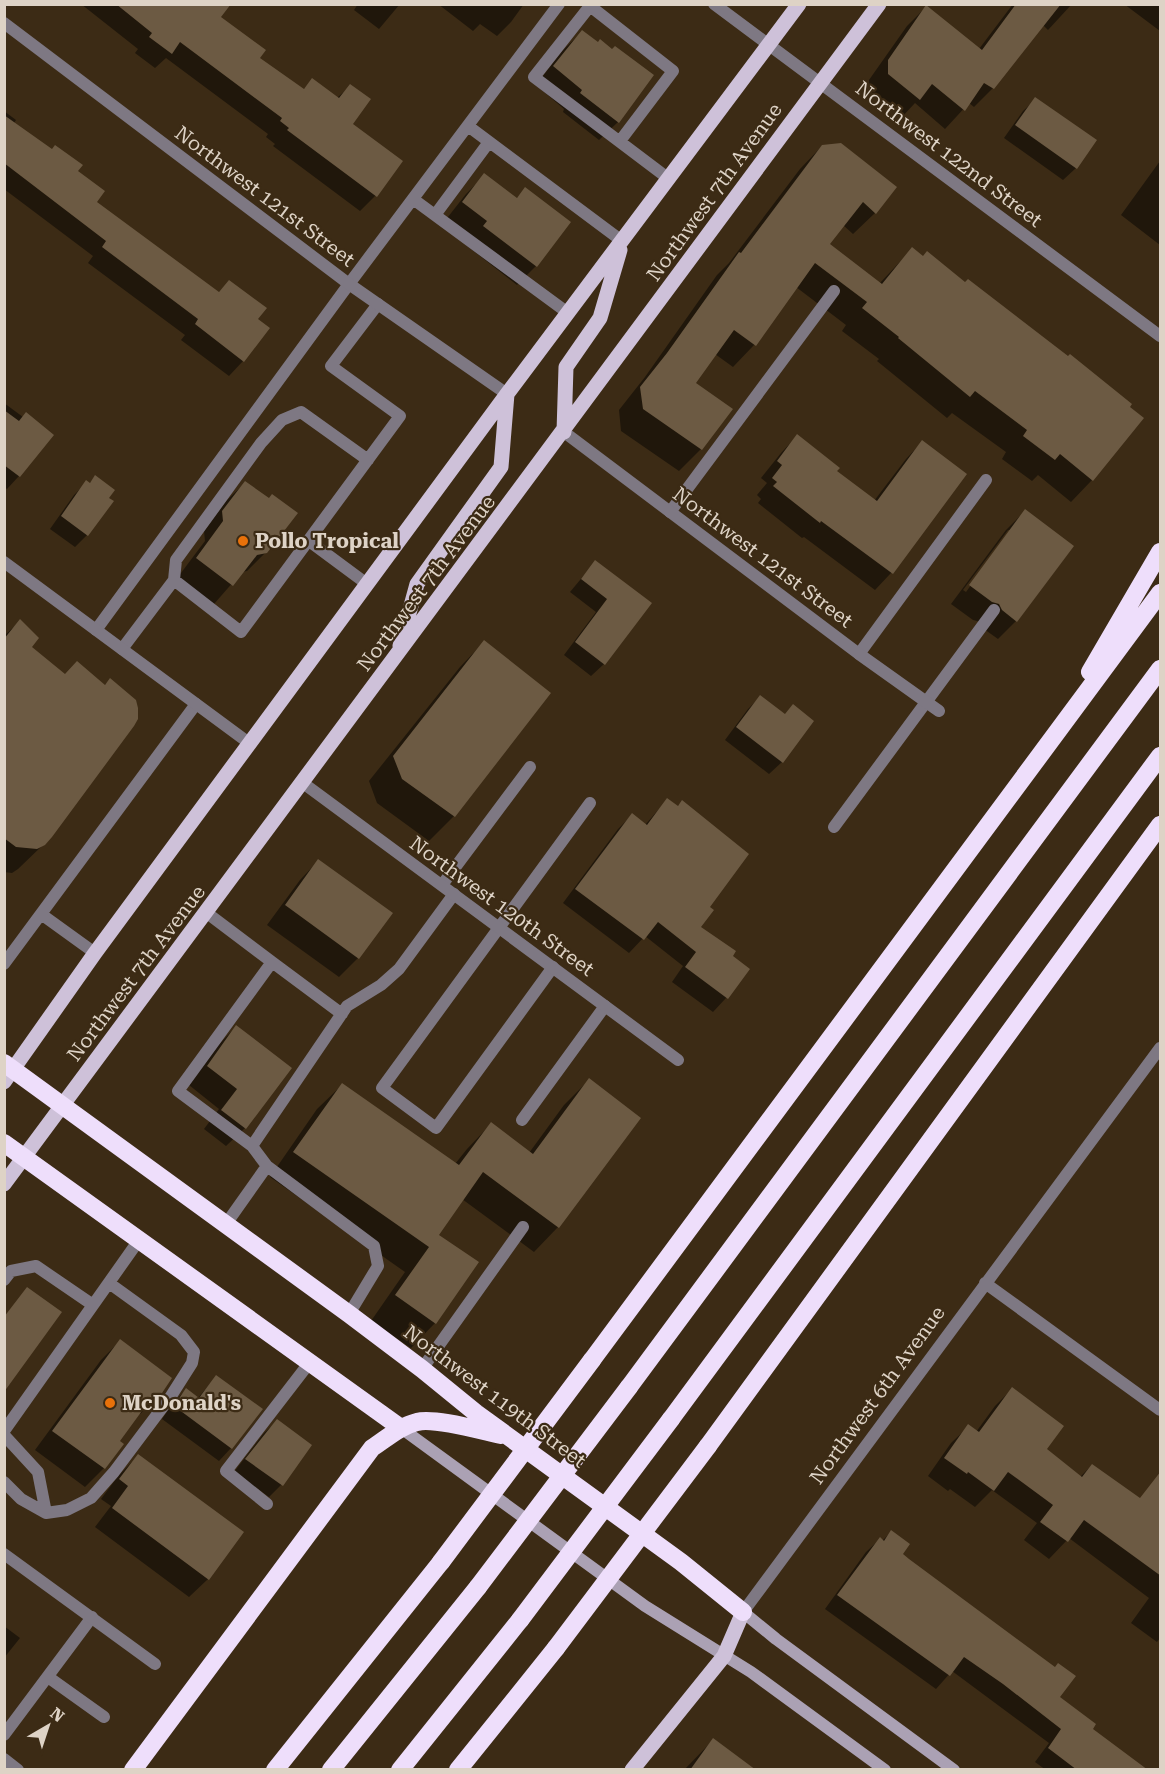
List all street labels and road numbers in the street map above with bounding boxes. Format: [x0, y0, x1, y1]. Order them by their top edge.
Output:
street label: Northwest 122nd Street [851, 76, 1048, 232]
street label: Northwest 7th Avenue [641, 98, 787, 286]
street label: Northwest 121st Street [170, 121, 360, 272]
street label: Northwest 121st Street [668, 482, 858, 633]
street label: Northwest 7th Avenue [352, 490, 500, 676]
street label: Northwest 120th Street [405, 831, 599, 981]
street label: Northwest 7th Avenue [62, 880, 210, 1066]
street label: Northwest 6th Avenue [804, 1301, 950, 1489]
street label: Northwest 119th Street [399, 1320, 591, 1473]

